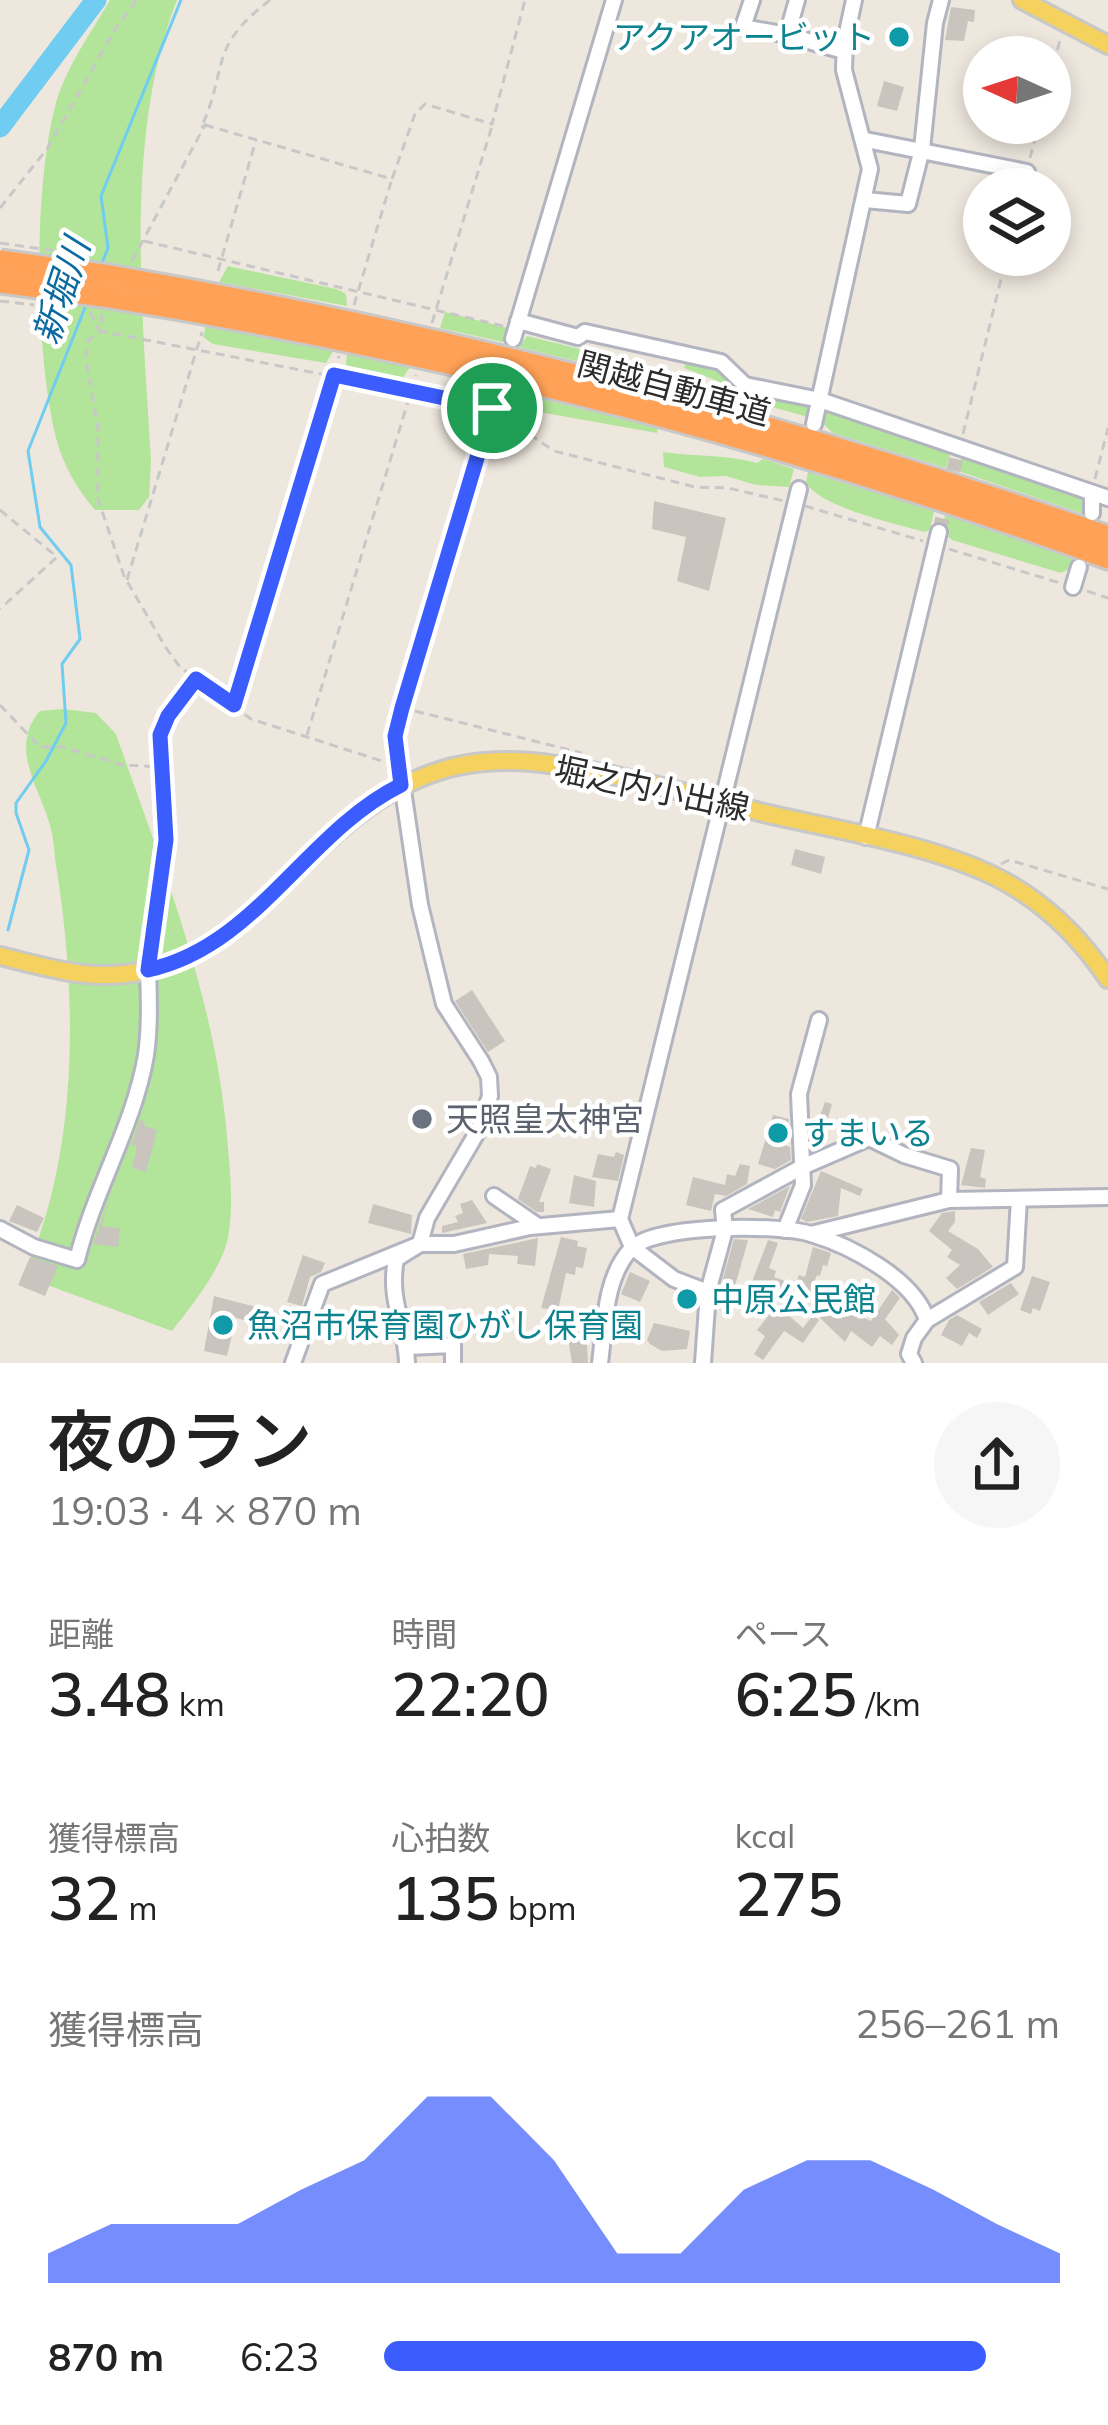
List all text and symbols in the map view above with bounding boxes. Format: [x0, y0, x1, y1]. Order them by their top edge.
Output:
place label: アクアオービット [613, 16, 875, 57]
marker: アクアオービット [886, 24, 912, 50]
north arrow [963, 36, 1071, 144]
map controls [963, 36, 1071, 276]
button: layers [963, 168, 1071, 276]
water label: 新堀川 [22, 229, 100, 349]
street label: 関越自動車道 [573, 342, 775, 433]
pin [441, 357, 543, 459]
icon: arrive [459, 375, 525, 441]
street label: 堀之内小出線 [551, 747, 753, 828]
place label: 天照皇太神宮 [446, 1098, 644, 1139]
marker: 天照皇太神宮 [409, 1106, 435, 1132]
place label: すまいる [802, 1112, 934, 1153]
marker: すまいる [765, 1120, 791, 1146]
place label: 中原公民館 [711, 1278, 876, 1319]
marker: 中原公民館 [674, 1286, 700, 1312]
place label: 魚沼市保育園ひがし保育園 [247, 1304, 643, 1345]
marker: 魚沼市保育園ひがし保育園 [210, 1312, 236, 1338]
text: 夜のラン [48, 1399, 312, 1482]
button: share [934, 1402, 1060, 1528]
text: 19:03 · 4 × 870 m [48, 1486, 362, 1535]
text: 距離 [48, 1613, 114, 1654]
text: 時間 [391, 1613, 457, 1654]
text: ペース [735, 1613, 832, 1654]
text: 3.48 [48, 1656, 170, 1731]
text: 22:20 [391, 1656, 550, 1731]
text: 6:25 [735, 1656, 857, 1731]
text: km [170, 1683, 225, 1724]
text: /km [857, 1683, 921, 1724]
text: kcal [735, 1815, 795, 1856]
text: 獲得標高 [48, 1817, 180, 1858]
text: 心拍数 [391, 1817, 490, 1858]
text: 275 [735, 1856, 843, 1931]
text: 32 [48, 1860, 120, 1935]
text: 135 [391, 1860, 499, 1935]
text: m [120, 1887, 158, 1928]
text: bpm [499, 1887, 577, 1928]
text: 256–261 m [855, 1999, 1060, 2048]
text: 獲得標高 [48, 2005, 204, 2054]
text: 870 m [48, 2332, 164, 2381]
text: 6:23 [240, 2332, 319, 2381]

